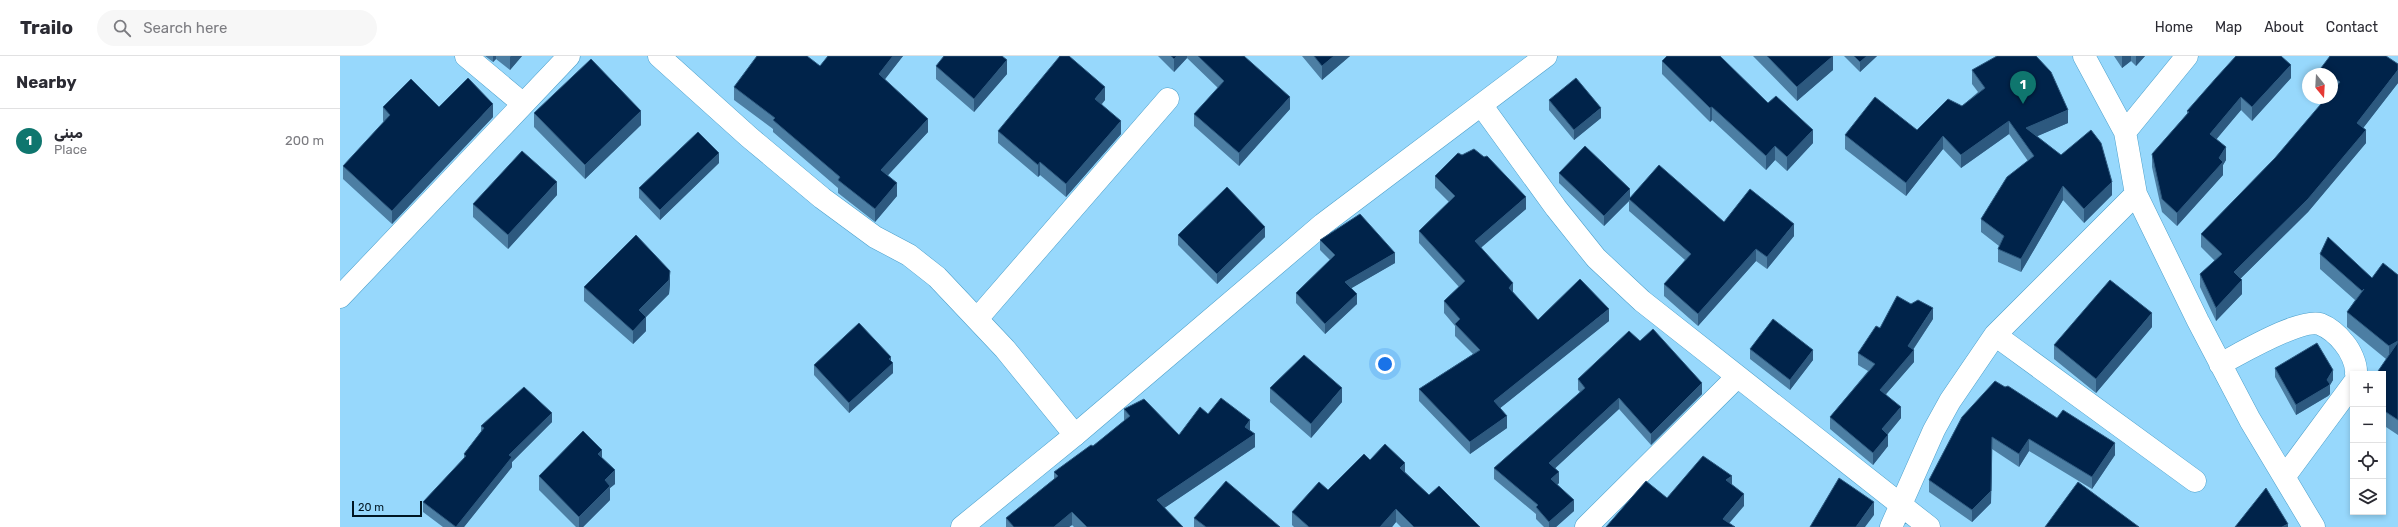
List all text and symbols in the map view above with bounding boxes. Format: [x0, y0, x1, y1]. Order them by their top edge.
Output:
search box [97, 10, 377, 46]
text: Trailo [20, 16, 73, 39]
icon: search [111, 17, 133, 39]
text: Search here [143, 19, 227, 37]
text: Home [2155, 19, 2193, 36]
text: Map [2215, 19, 2242, 36]
text: About [2264, 19, 2304, 36]
text: Contact [2326, 19, 2378, 36]
north arrow [2302, 68, 2338, 104]
pin: 1 [2010, 71, 2036, 104]
text: Nearby [16, 72, 77, 92]
text: مبنى [54, 124, 83, 142]
text: 1 [26, 133, 32, 148]
text: 200 m [285, 133, 324, 148]
text: Place [54, 142, 87, 157]
your location [1375, 354, 1395, 374]
map controls [2350, 371, 2386, 515]
button: + [2350, 371, 2386, 407]
button: − [2350, 407, 2386, 443]
button: locate [2350, 443, 2386, 479]
button: layers [2350, 479, 2386, 515]
scale bar [352, 499, 422, 518]
text: 20 m [358, 501, 384, 514]

